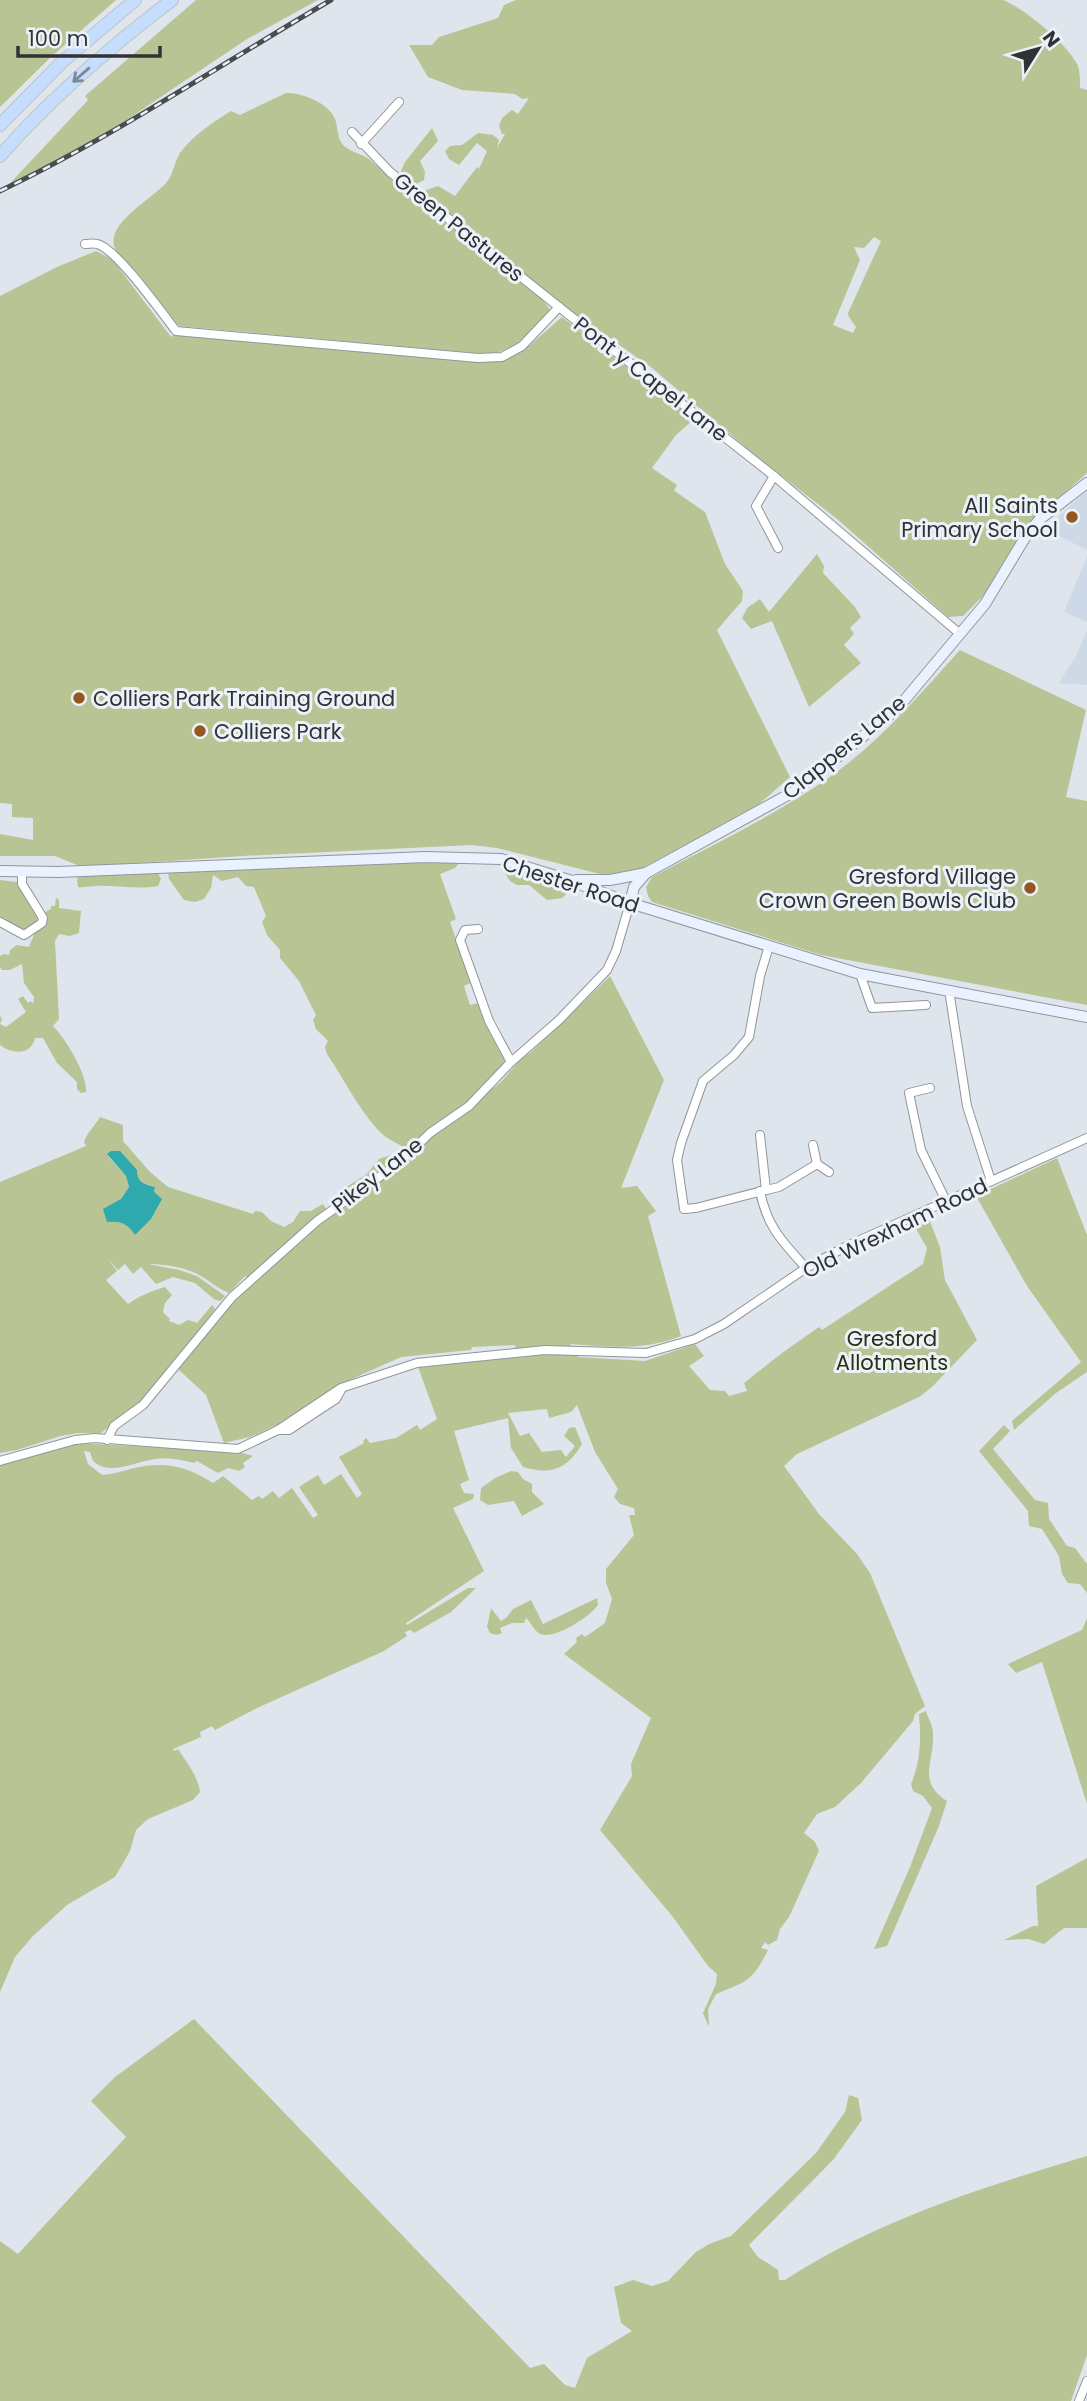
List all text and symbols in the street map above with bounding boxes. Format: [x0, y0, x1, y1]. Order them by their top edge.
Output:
scale bar [18, 14, 159, 58]
north arrow [1003, 14, 1073, 84]
text: 100 m [28, 24, 88, 53]
text: N [1036, 25, 1066, 53]
one-way arrow [73, 67, 91, 83]
street label: Green Pastures [388, 166, 530, 288]
street label: Pont y Capel Lane [568, 310, 734, 448]
place label: All Saints Primary School [901, 491, 1058, 544]
marker: All Saints Primary School [1064, 509, 1080, 525]
place label: Colliers Park Training Ground [93, 684, 395, 713]
street label: Clappers Lane [776, 688, 912, 806]
marker: Colliers Park Training Ground [71, 690, 87, 706]
place label: Colliers Park [214, 717, 342, 746]
marker: Colliers Park [192, 723, 208, 739]
street label: Chester Road [499, 848, 643, 920]
place label: Gresford Village Crown Green Bowls Club [759, 862, 1016, 915]
marker: Gresford Village Crown Green Bowls Club [1022, 880, 1038, 896]
street label: Pikey Lane [325, 1130, 429, 1220]
street label: Old Wrexham Road [798, 1171, 992, 1285]
park label: Gresford Allotments [836, 1324, 948, 1377]

